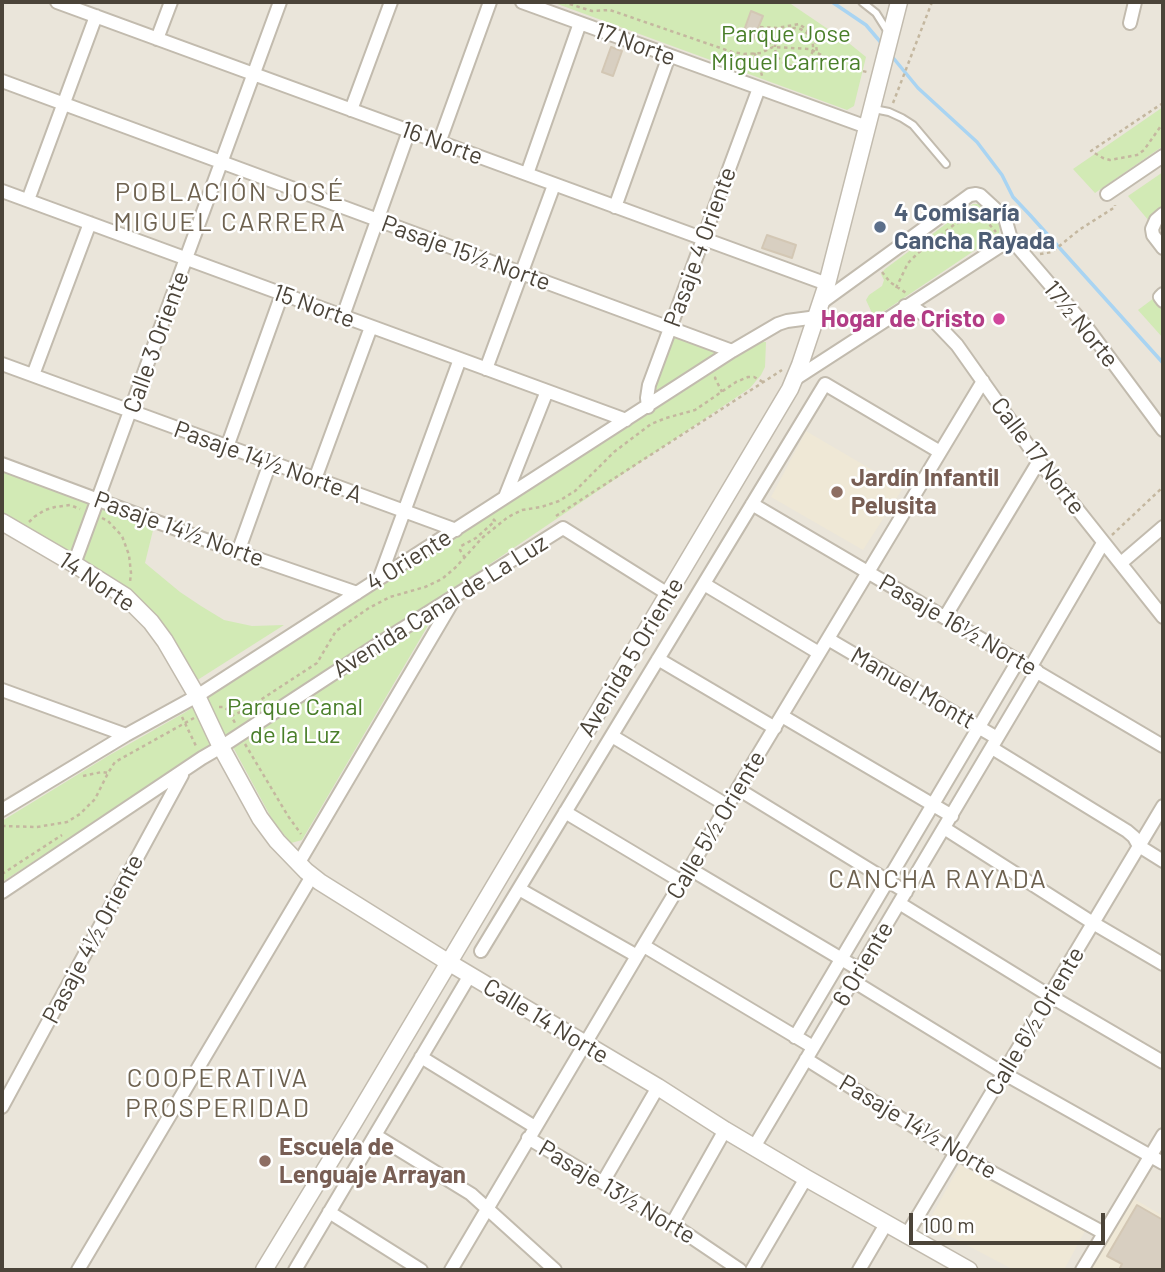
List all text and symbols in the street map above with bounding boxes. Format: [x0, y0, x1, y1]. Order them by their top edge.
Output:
street label: 17 Norte [591, 16, 679, 72]
park label: Parque Jose Miguel Carrera [711, 20, 861, 76]
street label: 16 Norte [397, 115, 487, 171]
street label: Pasaje 4 Oriente [658, 163, 742, 331]
district label: POBLACIÓN JOSÉ MIGUEL CARRERA [115, 176, 345, 238]
place label: 4 Comisaría Cancha Rayada [894, 199, 1055, 255]
street label: Pasaje 15½ Norte [378, 209, 554, 297]
marker: 4 Comisaría Cancha Rayada [872, 219, 888, 235]
street label: Calle 3 Oriente [117, 267, 195, 417]
street label: 17½ Norte [1037, 275, 1125, 373]
street label: 15 Norte [269, 278, 359, 334]
place label: Hogar de Cristo [821, 305, 985, 333]
marker: Hogar de Cristo [991, 311, 1007, 327]
street label: Calle 17 Norte [985, 392, 1091, 520]
street label: Pasaje 14½ Norte A [170, 415, 366, 509]
place label: Jardín Infantil Pelusita [851, 464, 999, 520]
marker: Jardín Infantil Pelusita [829, 484, 845, 500]
street label: Pasaje 14½ Norte [90, 485, 268, 573]
street label: 4 Oriente [361, 523, 457, 597]
street label: Avenida Canal de La Luz [327, 528, 553, 684]
street label: 14 Norte [53, 546, 141, 618]
street label: Pasaje 16½ Norte [874, 568, 1042, 682]
street label: Avenida 5 Oriente [572, 572, 690, 742]
street label: Manuel Montt [846, 641, 980, 735]
park label: Parque Canal de la Luz [227, 693, 363, 749]
street label: Calle 5½ Oriente [660, 745, 772, 905]
street label: Pasaje 4½ Oriente [36, 849, 150, 1029]
district label: CANCHA RAYADA [830, 863, 1046, 895]
street label: 6 Oriente [826, 916, 900, 1012]
street label: Calle 6½ Oriente [979, 941, 1091, 1101]
street label: Calle 14 Norte [478, 972, 614, 1070]
district label: COOPERATIVA PROSPERIDAD [127, 1062, 309, 1124]
street label: Pasaje 14½ Norte [834, 1069, 1002, 1185]
place label: Escuela de Lenguaje Arrayan [279, 1133, 466, 1189]
street label: Pasaje 13½ Norte [533, 1134, 701, 1250]
marker: Escuela de Lenguaje Arrayan [257, 1153, 273, 1169]
scale bar [913, 1198, 1109, 1242]
text: 100 m [922, 1212, 975, 1237]

